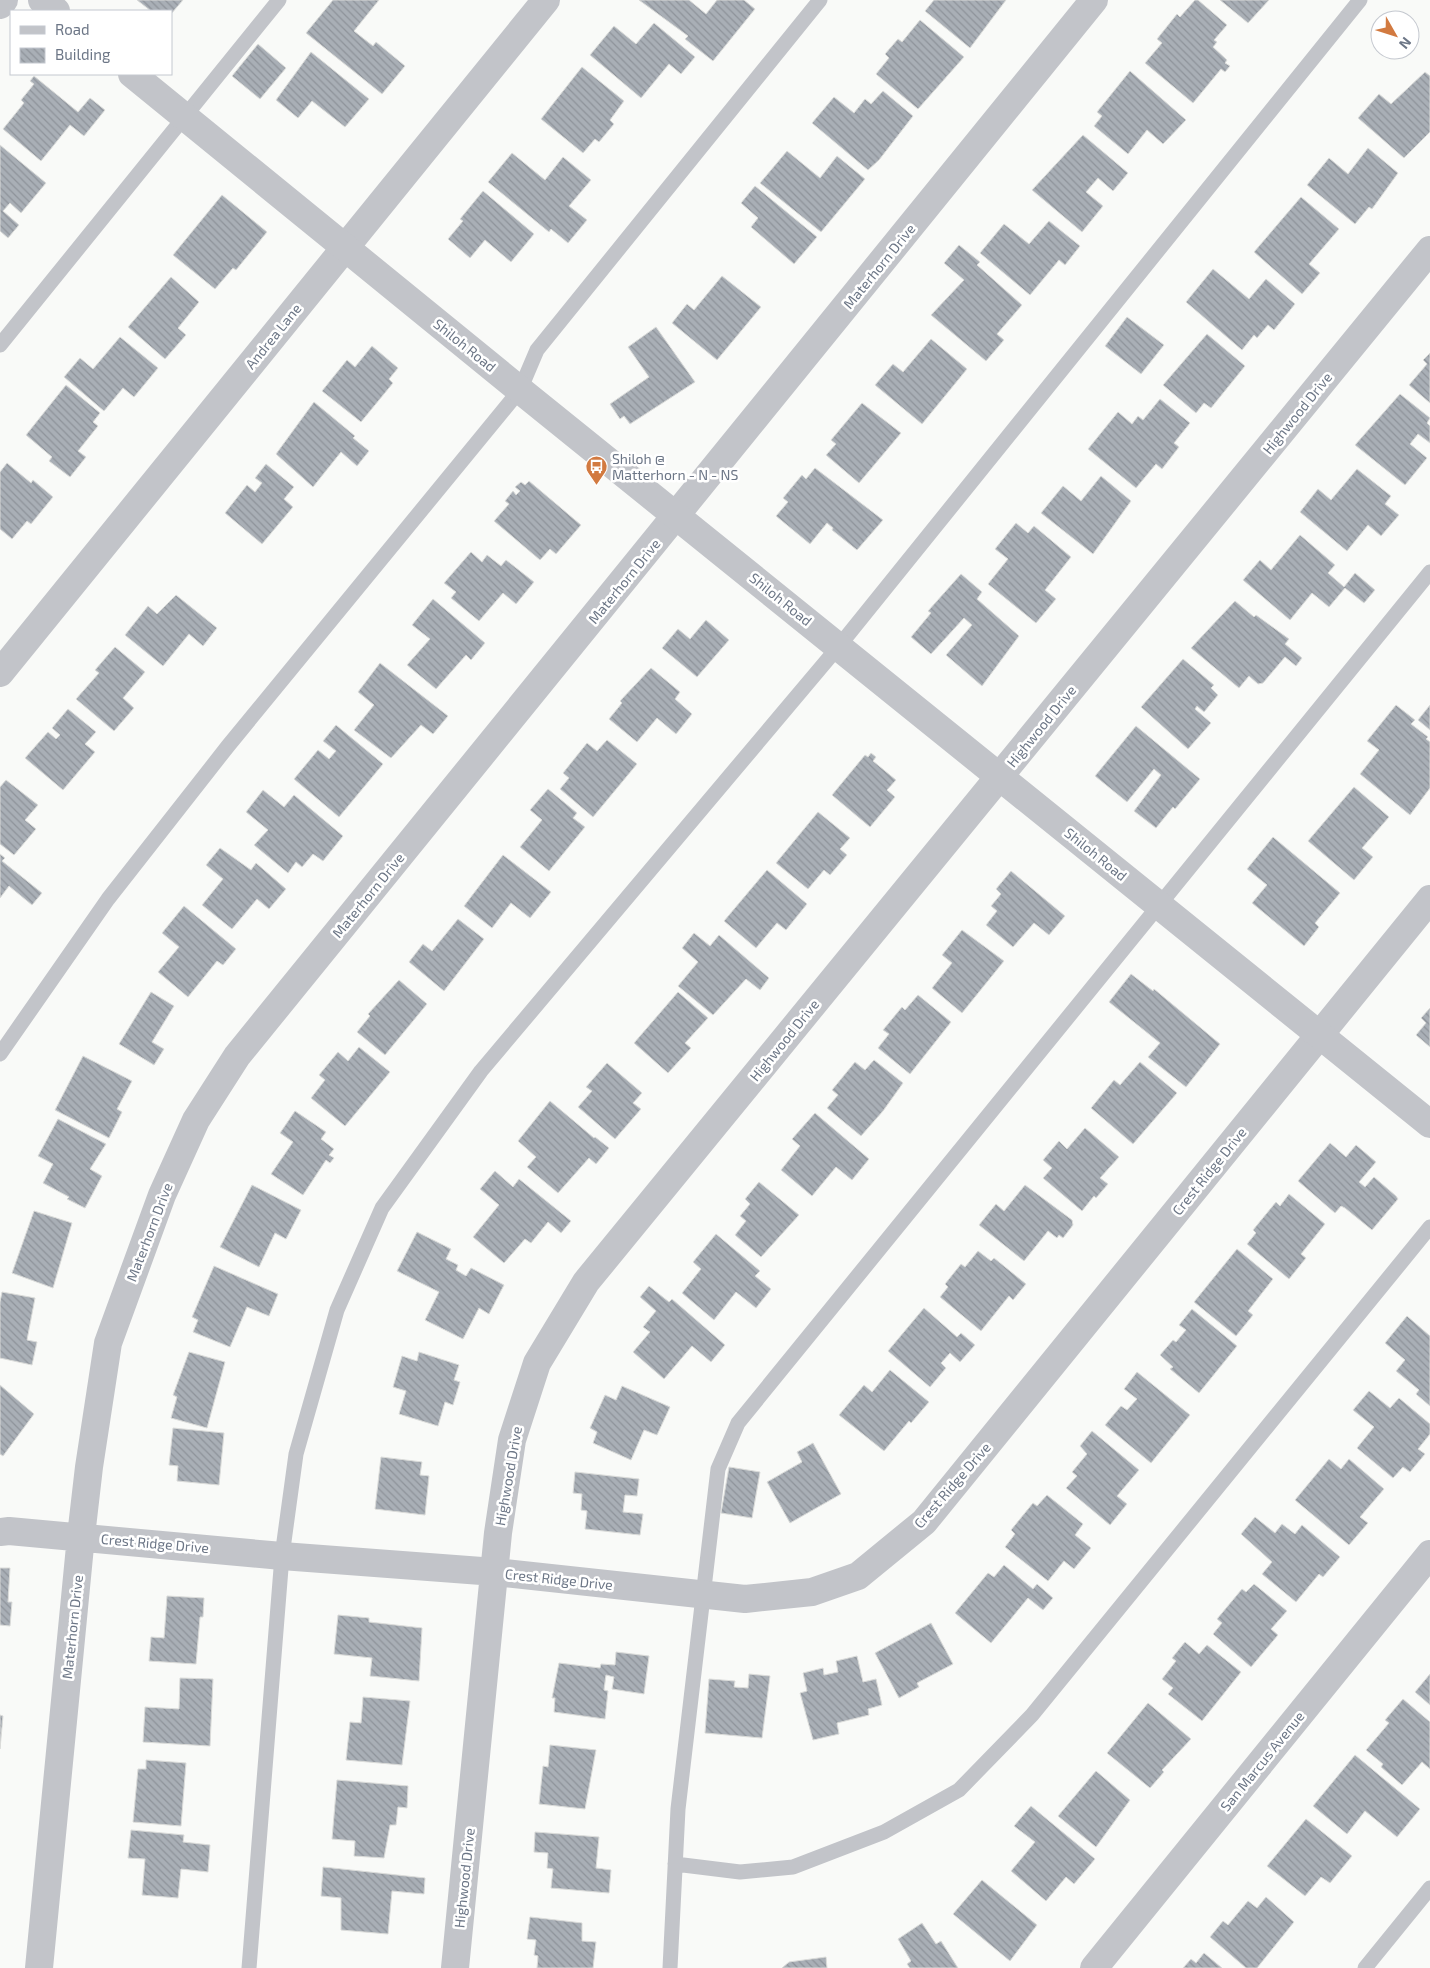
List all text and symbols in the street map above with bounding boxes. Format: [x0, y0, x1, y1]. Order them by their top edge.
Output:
legend [10, 10, 172, 75]
north arrow [1370, 10, 1420, 60]
text: Road [55, 20, 90, 38]
text: N [1396, 34, 1415, 53]
text: Building [55, 45, 111, 63]
street label: Materhorn Drive [839, 220, 919, 312]
street label: Andrea Lane [241, 300, 305, 372]
street label: Shiloh Road [430, 315, 500, 375]
street label: Highwood Drive [1259, 369, 1335, 457]
place label: Shiloh @ Matterhorn - N - NS [612, 450, 738, 483]
bus stop icon: Shiloh @ Matterhorn - N - NS [584, 454, 608, 485]
street label: Materhorn Drive [584, 535, 664, 627]
street label: Shiloh Road [746, 569, 816, 629]
street label: Highwood Drive [1003, 682, 1079, 770]
street label: Shiloh Road [1061, 824, 1131, 884]
street label: Materhorn Drive [328, 849, 408, 941]
street label: Highwood Drive [746, 996, 822, 1084]
street label: Crest Ridge Drive [1168, 1124, 1250, 1218]
street label: Materhorn Drive [122, 1180, 176, 1284]
street label: Highwood Drive [491, 1425, 525, 1527]
street label: Crest Ridge Drive [910, 1439, 994, 1531]
street label: Crest Ridge Drive [100, 1530, 210, 1556]
street label: Crest Ridge Drive [504, 1565, 614, 1593]
street label: Materhorn Drive [58, 1574, 86, 1680]
street label: San Marcus Avenue [1216, 1708, 1308, 1814]
street label: Highwood Drive [450, 1827, 478, 1929]

